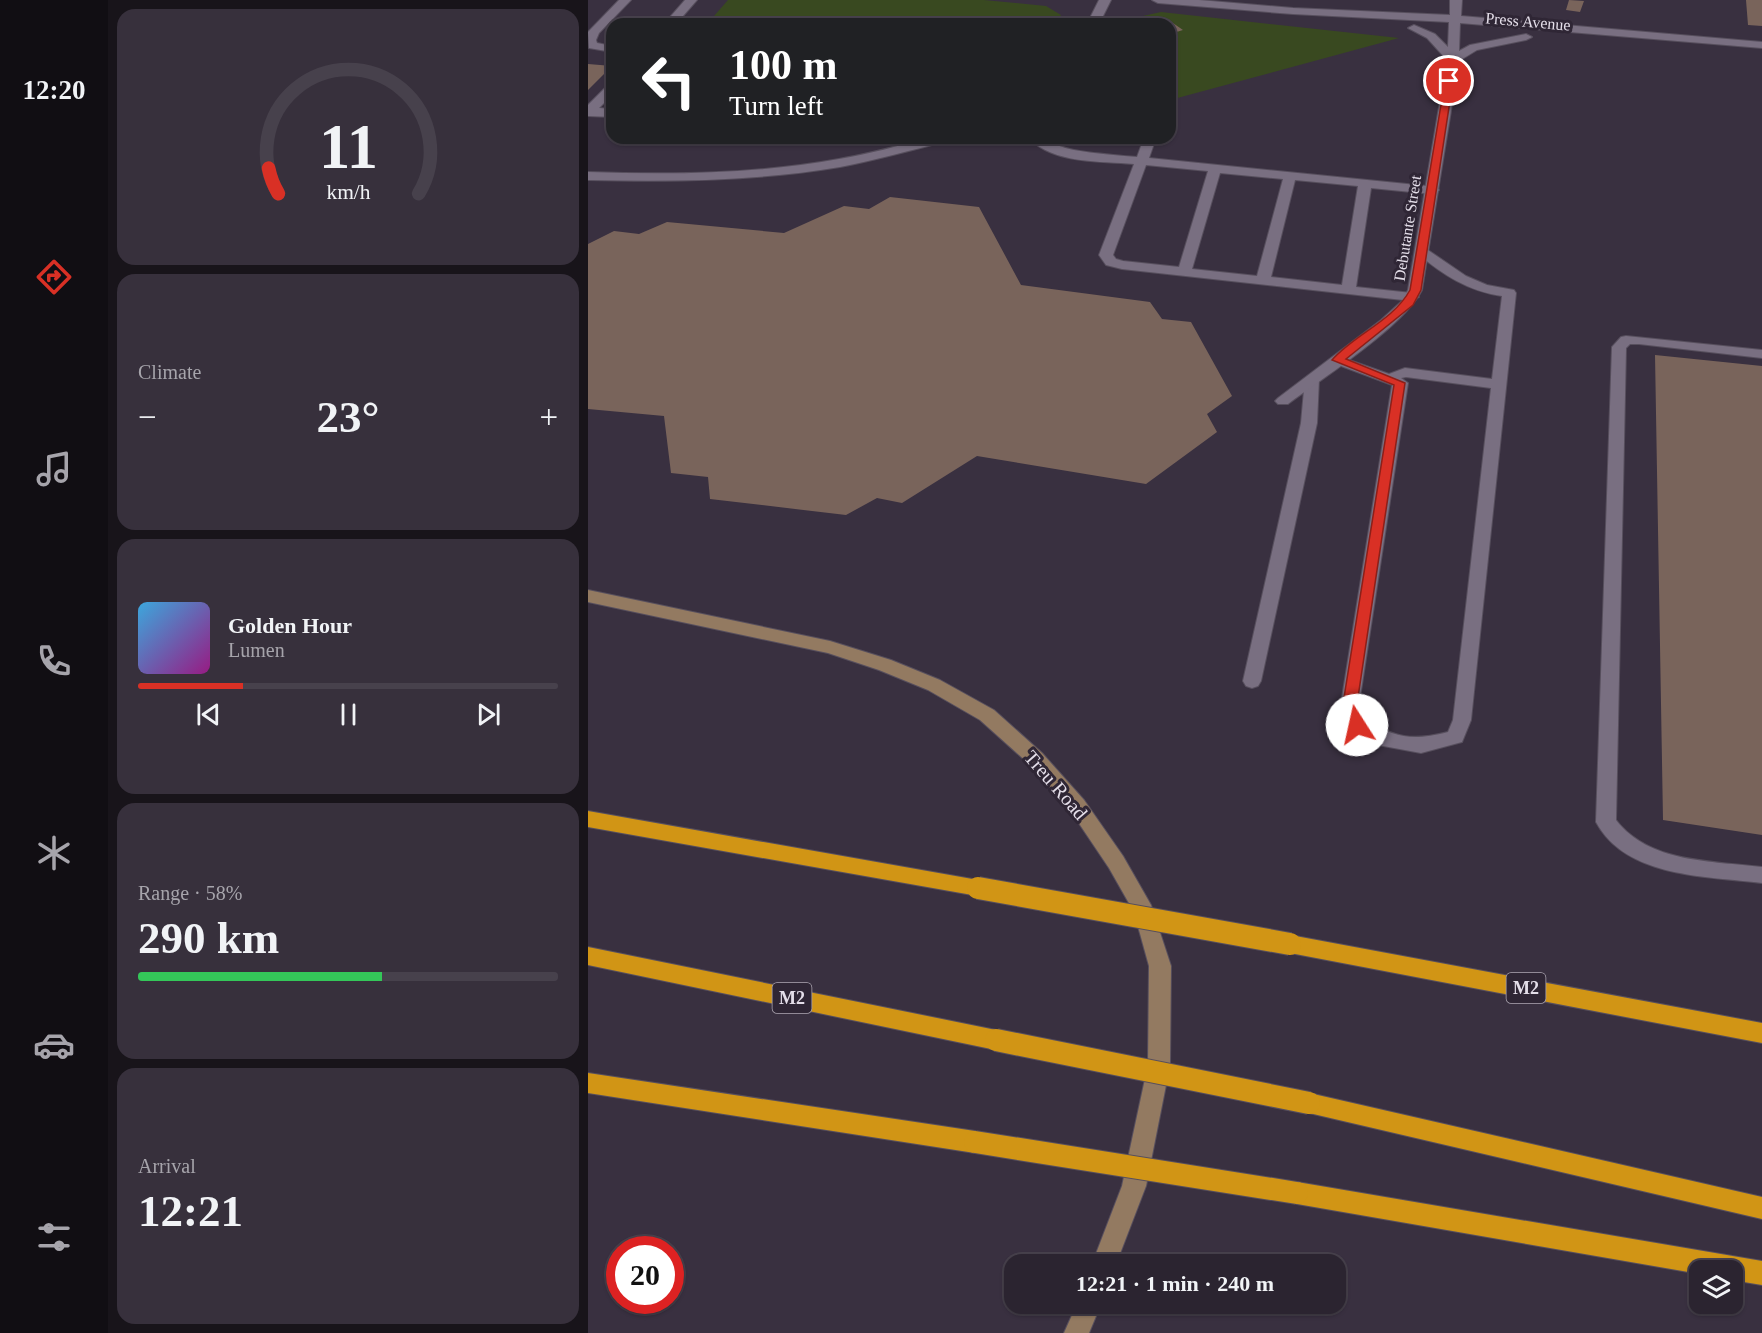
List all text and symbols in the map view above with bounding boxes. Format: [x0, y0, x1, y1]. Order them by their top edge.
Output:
street label: Press Avenue [1485, 9, 1571, 34]
icon: left [630, 42, 708, 120]
text: 100 m [729, 42, 838, 88]
pin [1423, 55, 1474, 106]
icon: arrive [1432, 64, 1465, 97]
text: 12:20 [23, 75, 86, 105]
text: Turn left [729, 91, 823, 121]
text: 11 [319, 112, 377, 181]
street label: Debutante Street [1391, 173, 1424, 282]
text: km/h [326, 180, 370, 204]
icon: directions [33, 256, 75, 298]
text: Climate [138, 361, 201, 383]
text: 23° [317, 392, 380, 442]
text: − [138, 399, 157, 435]
text: + [539, 399, 558, 435]
icon: music [33, 448, 75, 490]
text: Golden Hour [228, 613, 352, 638]
text: Lumen [228, 639, 285, 661]
icon: phone [33, 640, 75, 682]
position arrow [1325, 693, 1389, 757]
icon: previous [192, 698, 225, 731]
icon: pause [332, 698, 365, 731]
icon: next [472, 698, 505, 731]
street label: Treu Road [1020, 746, 1092, 824]
icon: climate [33, 832, 75, 874]
text: Range · 58% [138, 882, 242, 904]
text: 290 km [138, 913, 279, 963]
road number: M2 [1506, 973, 1546, 1003]
road number: M2 [772, 983, 812, 1013]
icon: car [33, 1024, 75, 1066]
text: Arrival [138, 1155, 196, 1177]
text: 12:21 [138, 1186, 243, 1236]
icon: filters [33, 1216, 75, 1258]
speed limit sign: 20 [606, 1236, 684, 1314]
map controls [1689, 1260, 1743, 1314]
button: layers [1689, 1260, 1743, 1314]
text: 12:21 · 1 min · 240 m [1076, 1271, 1274, 1296]

